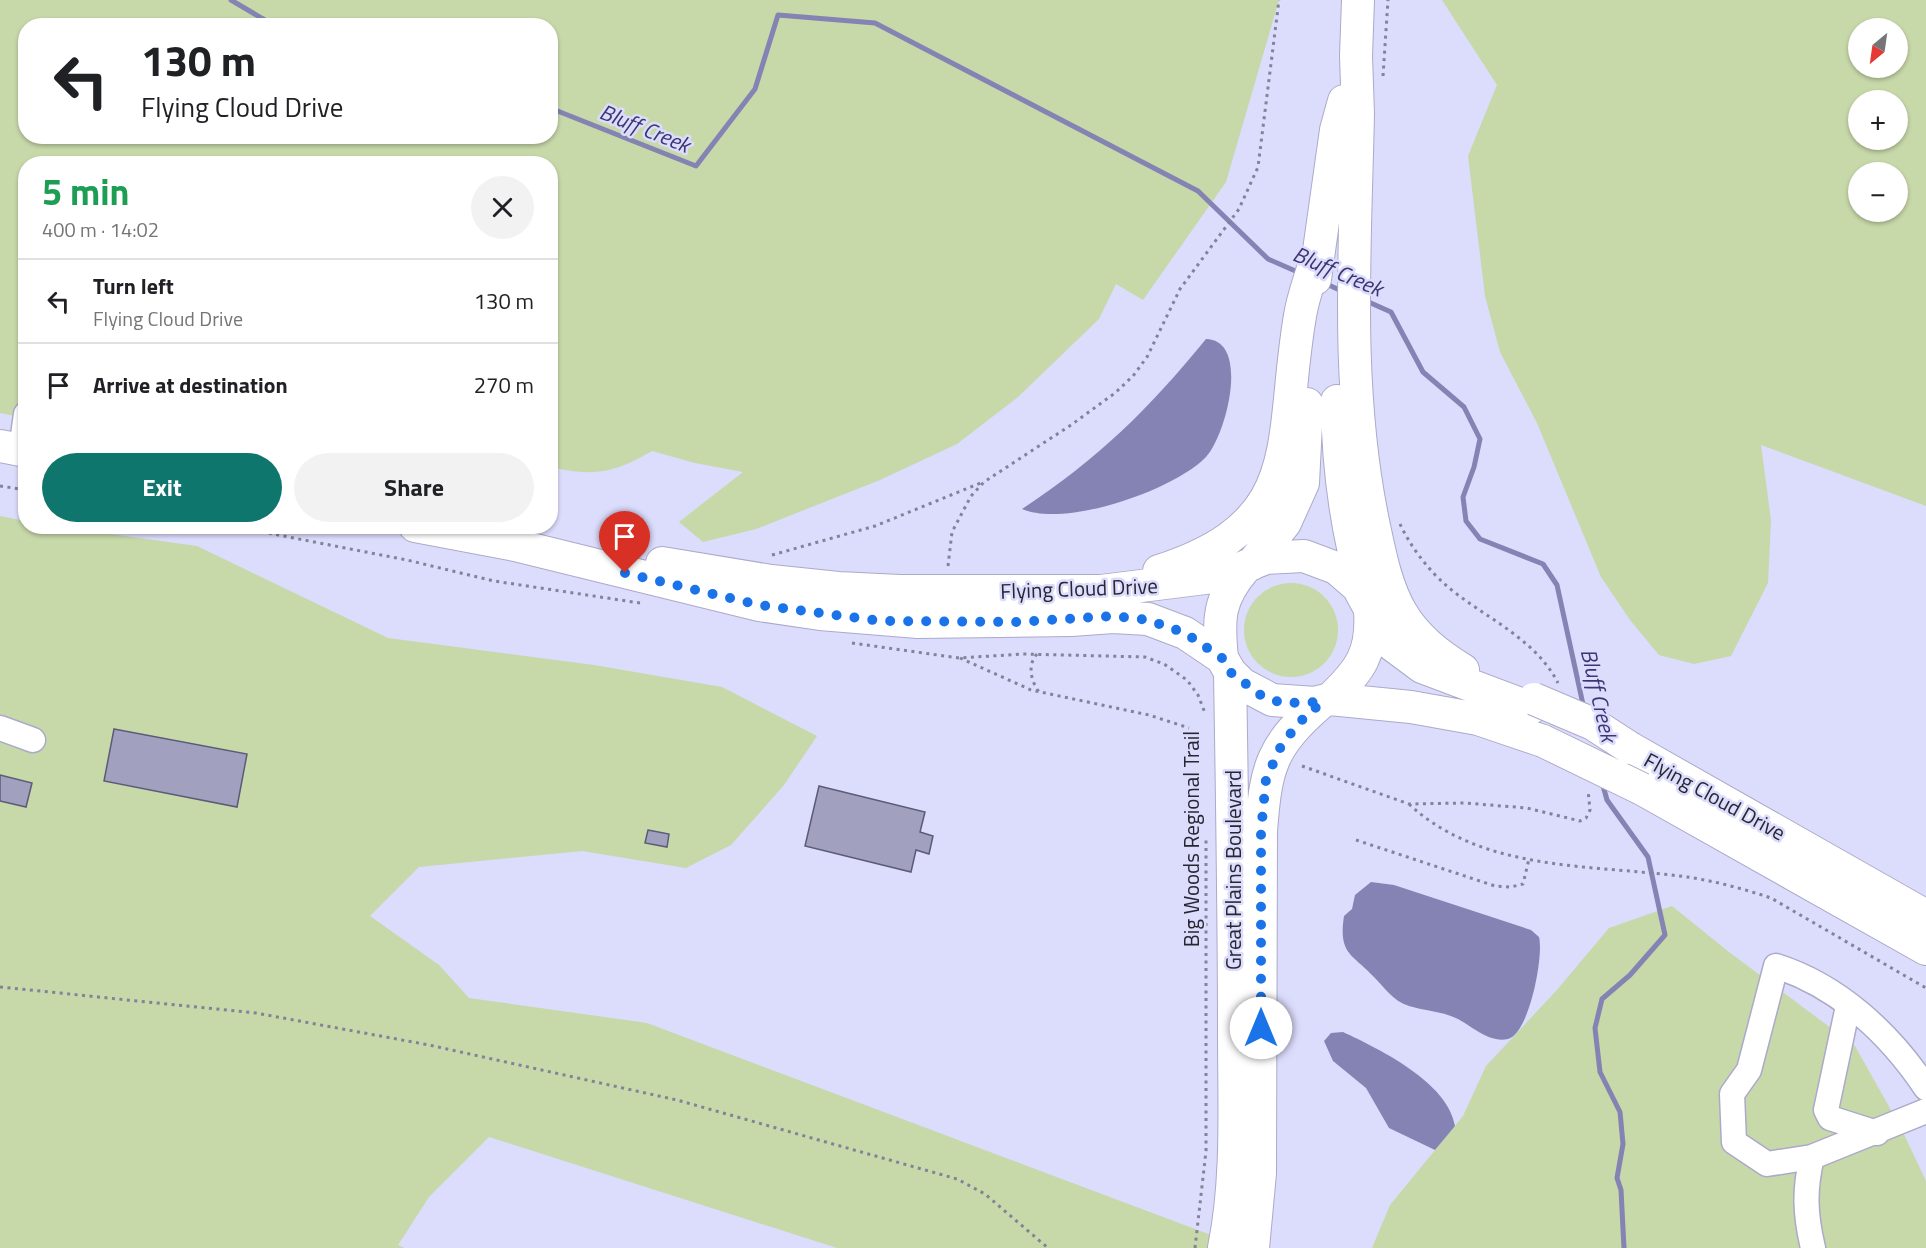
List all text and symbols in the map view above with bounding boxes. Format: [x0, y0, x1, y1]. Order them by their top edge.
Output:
north arrow [1848, 18, 1908, 78]
map controls [1848, 18, 1908, 222]
text: 130 m [141, 28, 256, 92]
icon: left [42, 42, 120, 120]
text: Flying Cloud Drive [141, 86, 344, 127]
button: + [1848, 90, 1908, 150]
water label: Bluff Creek [595, 94, 697, 162]
button: − [1848, 162, 1908, 222]
text: 5 min [42, 164, 129, 219]
button: close [471, 176, 534, 239]
text: 400 m · 14:02 [42, 214, 159, 245]
water label: Bluff Creek [1288, 237, 1390, 306]
text: Turn left [93, 269, 174, 303]
text: 130 m [474, 284, 534, 318]
icon: left [42, 285, 75, 318]
text: Flying Cloud Drive [93, 303, 243, 334]
text: Arrive at destination [93, 368, 288, 402]
text: 270 m [474, 368, 534, 402]
icon: arrive [42, 369, 75, 402]
button: Exit [42, 453, 282, 522]
button: Share [294, 453, 534, 522]
pin [599, 511, 650, 573]
icon: arrive [608, 520, 641, 553]
street label: Flying Cloud Drive [1000, 569, 1158, 607]
water label: Bluff Creek [1572, 645, 1627, 747]
street label: Big Woods Regional Trail [1175, 731, 1207, 947]
street label: Flying Cloud Drive [1638, 744, 1792, 848]
street label: Great Plains Boulevard [1217, 770, 1249, 970]
position arrow [1229, 996, 1293, 1060]

